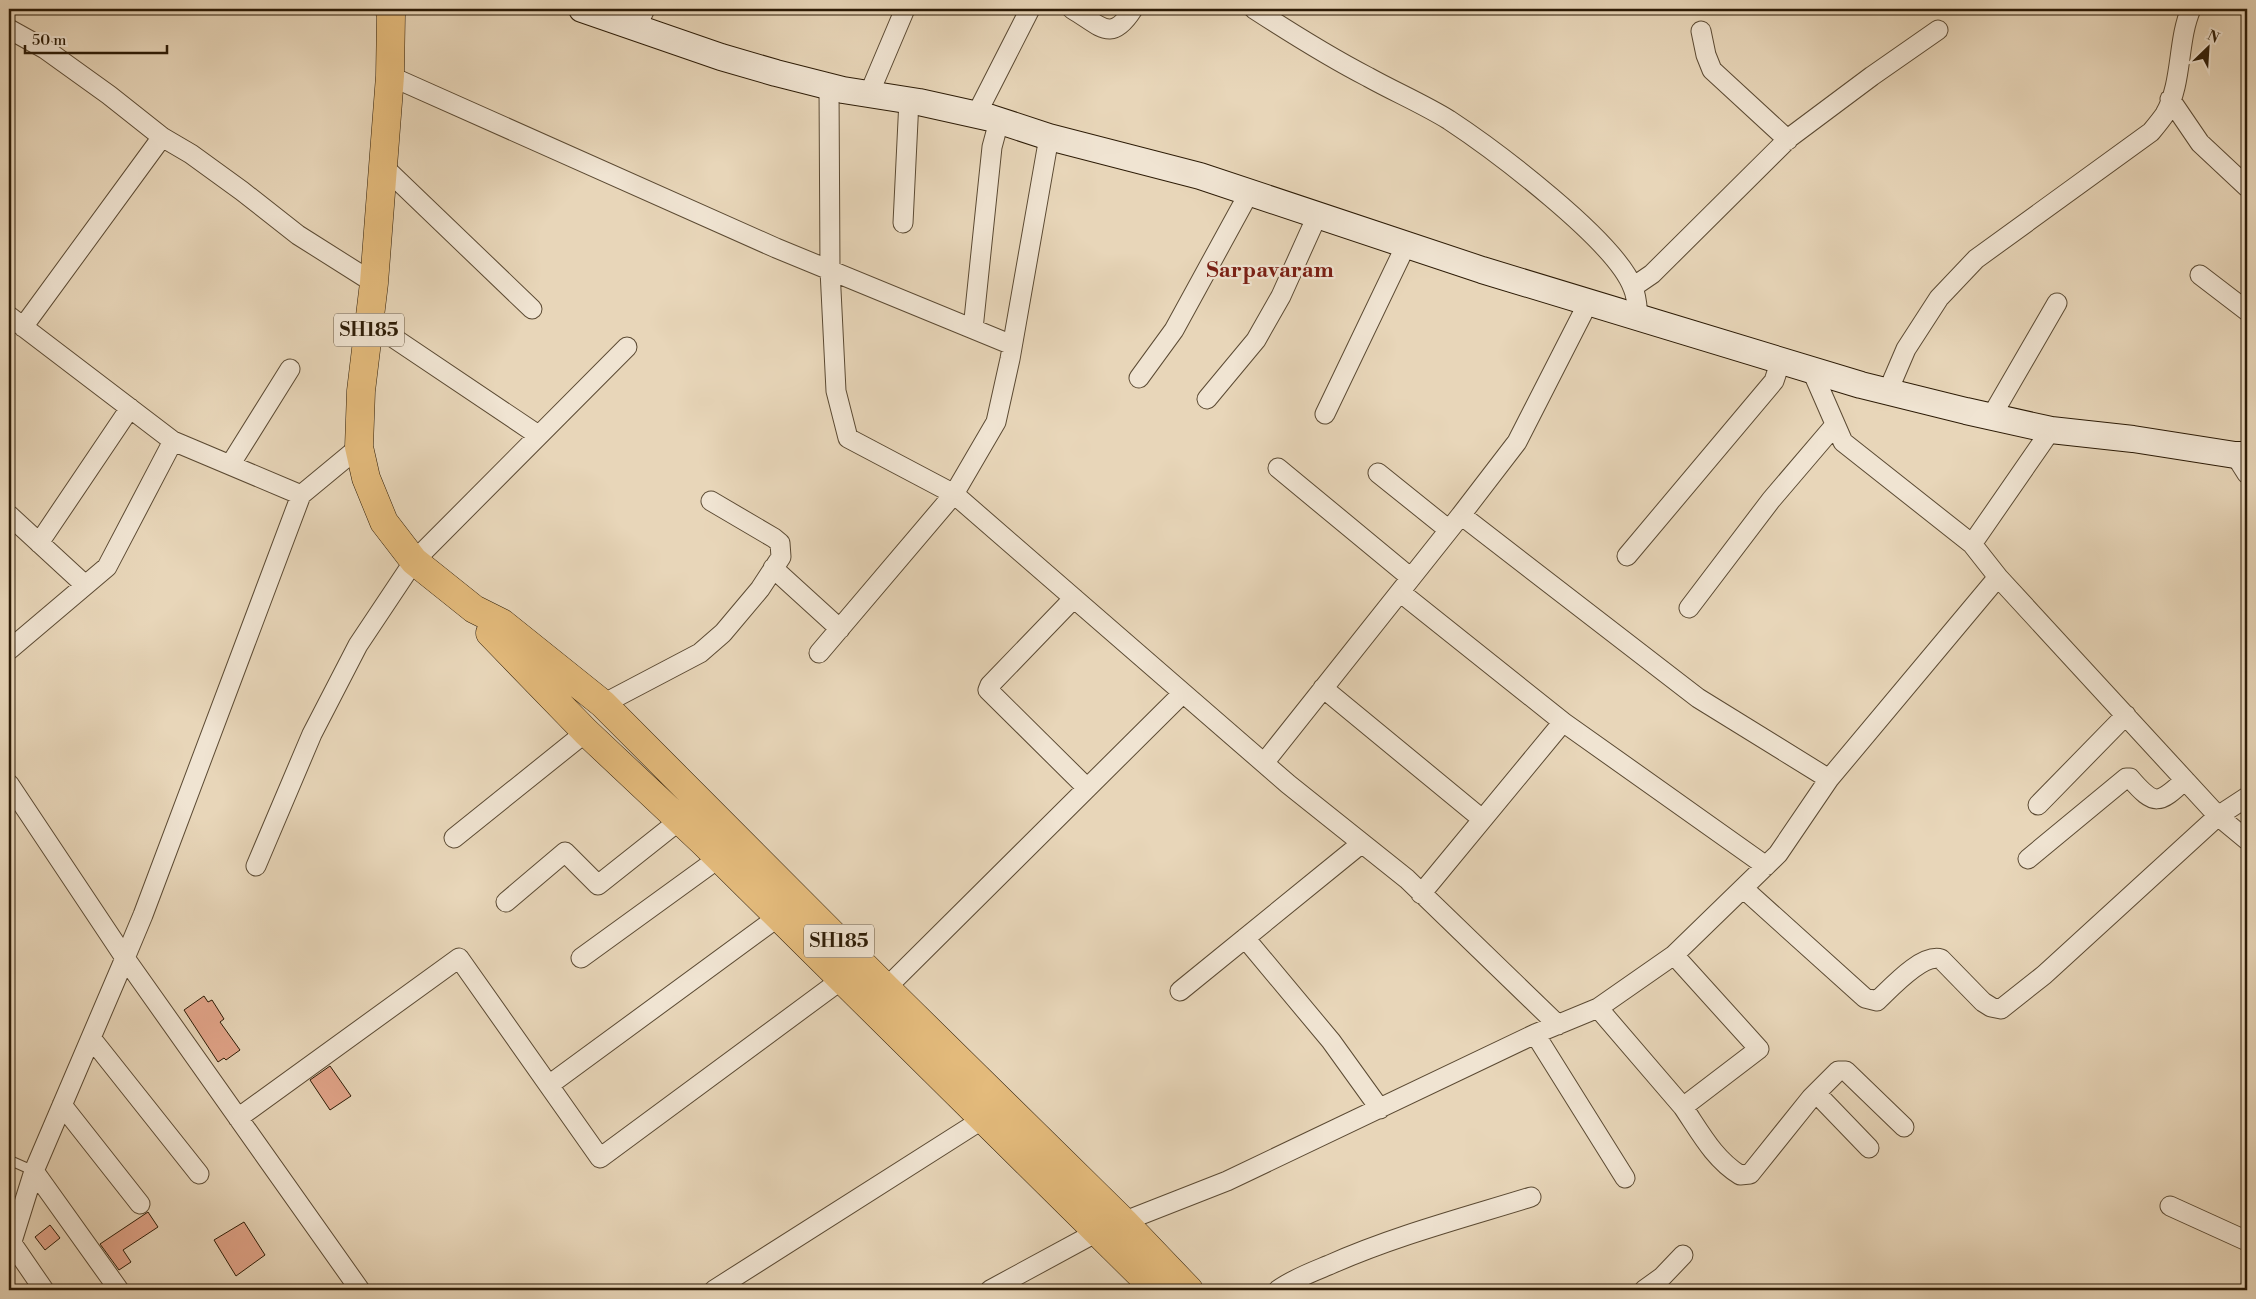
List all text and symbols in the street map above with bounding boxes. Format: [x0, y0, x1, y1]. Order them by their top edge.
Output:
scale bar [25, 22, 168, 54]
north arrow [2184, 22, 2234, 72]
text: N [2204, 27, 2222, 48]
text: 50 m [32, 31, 66, 50]
district label: Sarpavaram [1206, 257, 1334, 284]
road number: SH185 [334, 314, 404, 346]
road number: SH185 [804, 924, 874, 958]

